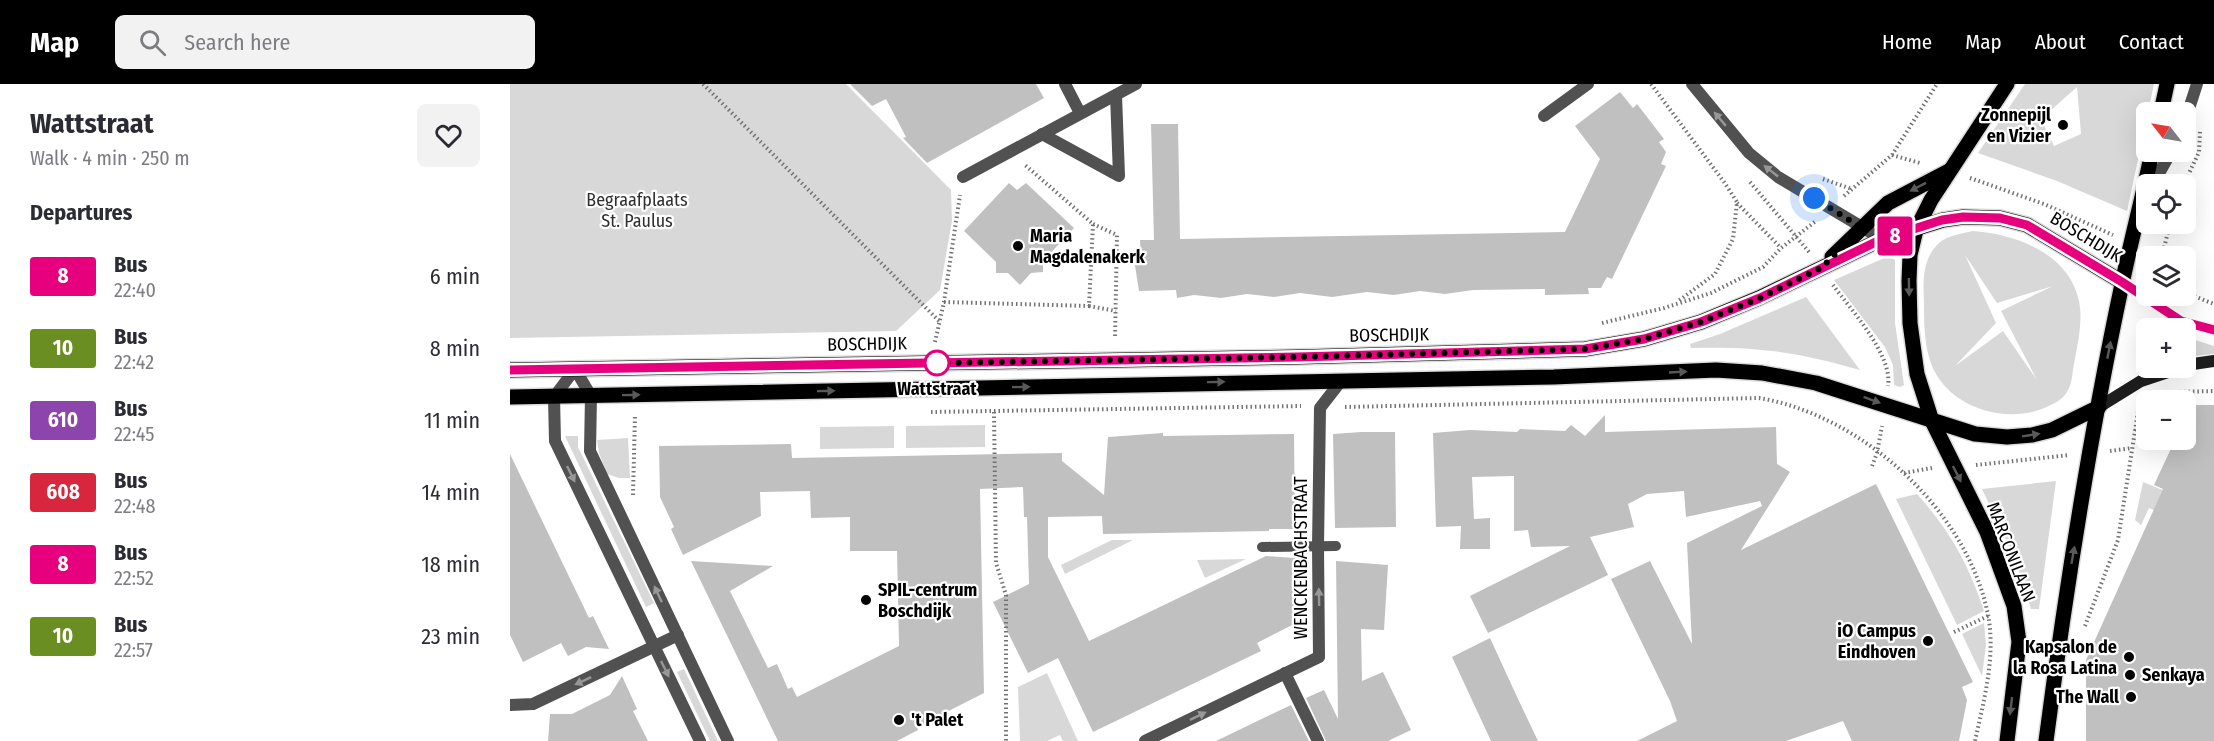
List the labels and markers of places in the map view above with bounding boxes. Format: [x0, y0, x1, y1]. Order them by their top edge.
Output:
place label: Zonnepijl en Vizier [1981, 104, 2051, 147]
marker: Zonnepijl en Vizier [2056, 118, 2070, 132]
place label: Maria Magdalenakerk [1030, 225, 1146, 268]
marker: Maria Magdalenakerk [1011, 239, 1025, 253]
marker: Wattstraat [924, 350, 950, 376]
place label: Wattstraat [897, 378, 977, 400]
place label: SPIL-centrum Boschdijk [878, 579, 977, 622]
marker: SPIL-centrum Boschdijk [859, 593, 873, 607]
place label: iO Campus Eindhoven [1837, 620, 1916, 663]
marker: iO Campus Eindhoven [1921, 634, 1935, 648]
place label: Kapsalon de la Rosa Latina [2013, 636, 2117, 679]
marker: Kapsalon de la Rosa Latina [2122, 650, 2136, 664]
place label: Senkaya [2142, 664, 2205, 686]
marker: Senkaya [2123, 668, 2137, 682]
place label: The Wall [2056, 686, 2119, 708]
marker: The Wall [2124, 690, 2138, 704]
place label: 't Palet [911, 709, 964, 731]
marker: 't Palet [892, 713, 906, 727]

